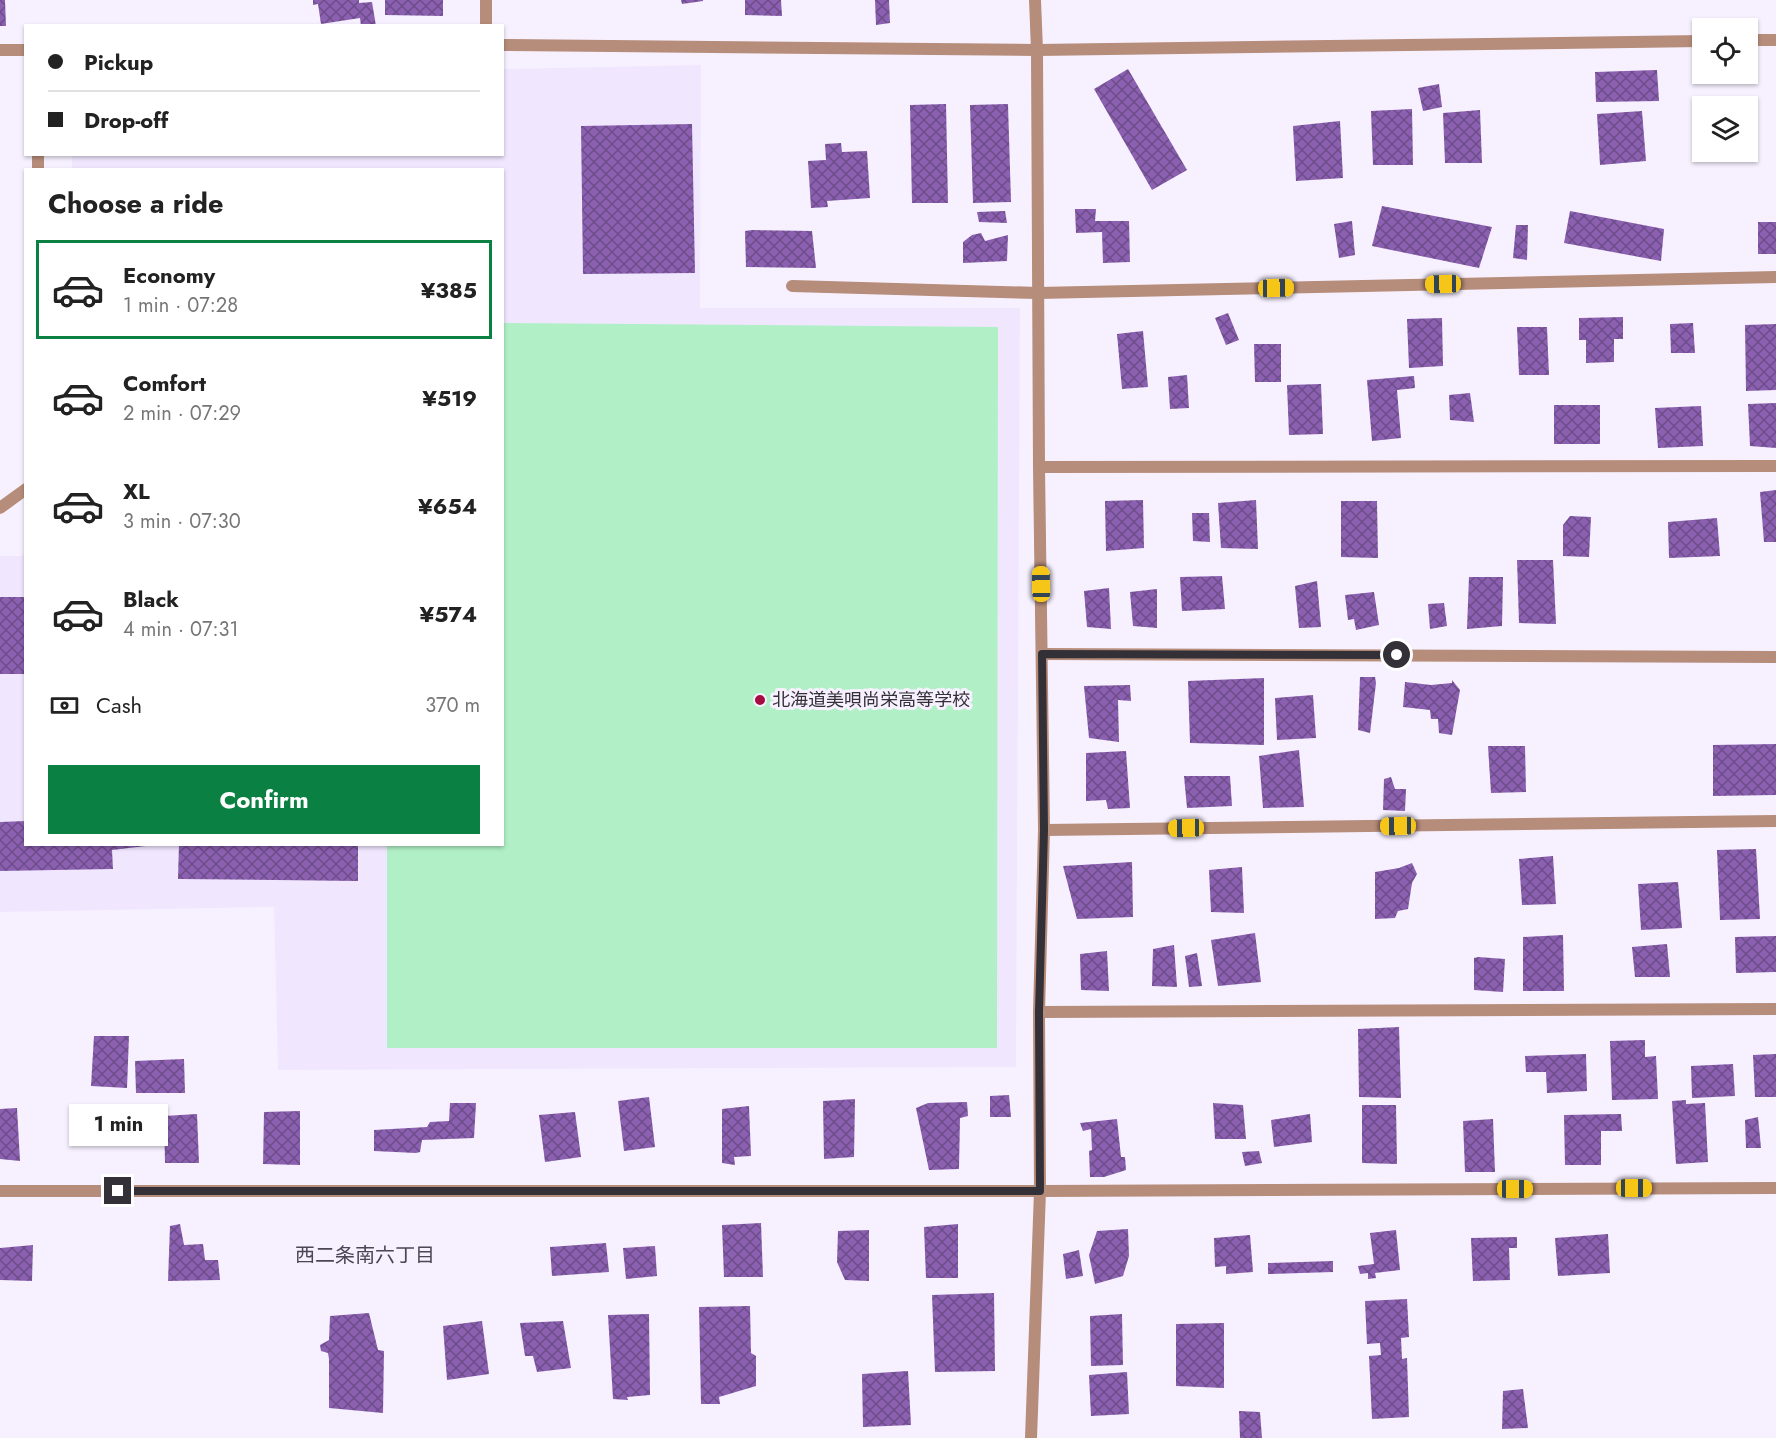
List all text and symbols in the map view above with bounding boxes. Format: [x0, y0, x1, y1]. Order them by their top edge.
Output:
map controls [1692, 18, 1758, 162]
button: locate [1692, 18, 1758, 84]
text: Pickup [84, 46, 153, 78]
button: layers [1692, 96, 1758, 162]
text: Drop-off [84, 104, 168, 136]
text: Choose a ride [48, 184, 223, 223]
text: Economy [123, 259, 215, 291]
icon: car [51, 263, 105, 317]
text: ¥385 [421, 274, 477, 306]
car [1425, 275, 1461, 293]
car [1258, 279, 1294, 297]
text: 1 min · 07:28 [123, 291, 238, 320]
text: Comfort [123, 367, 206, 399]
icon: car [51, 371, 105, 425]
text: ¥519 [422, 382, 477, 414]
text: 2 min · 07:29 [123, 399, 241, 428]
text: XL [123, 475, 150, 507]
icon: car [51, 479, 105, 533]
text: ¥654 [418, 490, 477, 522]
text: 3 min · 07:30 [123, 507, 241, 536]
car [1032, 566, 1050, 602]
text: Black [123, 583, 179, 615]
icon: car [51, 587, 105, 641]
text: ¥574 [419, 598, 477, 630]
text: 4 min · 07:31 [123, 615, 238, 644]
route start [1383, 641, 1410, 668]
place label: 北海道美唄尚栄高等学校 [772, 687, 970, 713]
icon: cash [48, 689, 81, 722]
text: Cash [96, 689, 142, 721]
text: 370 m [425, 691, 480, 720]
marker: 北海道美唄尚栄高等学校 [753, 693, 767, 707]
button: Confirm [48, 765, 480, 834]
car [1380, 817, 1416, 835]
car [1168, 819, 1204, 837]
callout: 1 min [68, 1104, 168, 1146]
text: 1 min [94, 1110, 143, 1139]
route end [104, 1177, 131, 1204]
car [1616, 1179, 1652, 1197]
car [1497, 1180, 1533, 1198]
district label: 西二条南六丁目 [295, 1241, 435, 1270]

